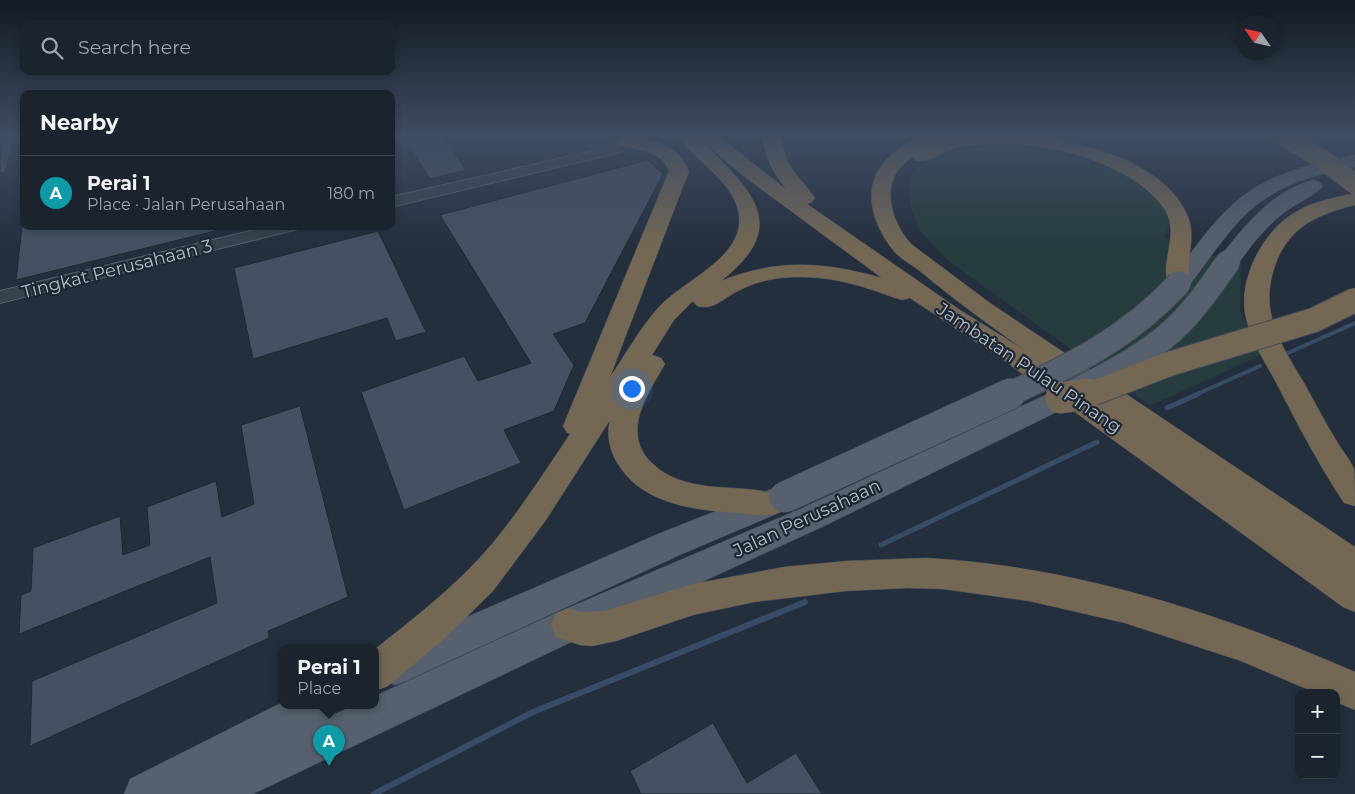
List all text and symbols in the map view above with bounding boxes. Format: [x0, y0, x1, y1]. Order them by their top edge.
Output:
north arrow [1235, 15, 1280, 60]
search box [20, 20, 395, 75]
icon: search [38, 34, 66, 62]
text: Search here [78, 36, 191, 59]
text: Nearby [40, 110, 119, 135]
text: Perai 1 [87, 172, 150, 195]
text: A [50, 184, 62, 203]
text: 180 m [327, 184, 375, 203]
text: Place · Jalan Perusahaan [87, 195, 285, 214]
street label: Tingkat Perusahaan 3 [19, 235, 215, 303]
street label: Jambatan Pulau Pinang [932, 297, 1126, 438]
your location [619, 376, 645, 402]
street label: Jalan Perusahaan [729, 474, 884, 562]
popup [279, 644, 379, 709]
text: Perai 1 [297, 656, 361, 679]
text: Place [297, 679, 341, 698]
map controls [1295, 689, 1340, 779]
button: + [1295, 689, 1340, 734]
pin: A [313, 725, 345, 766]
button: − [1295, 734, 1340, 779]

